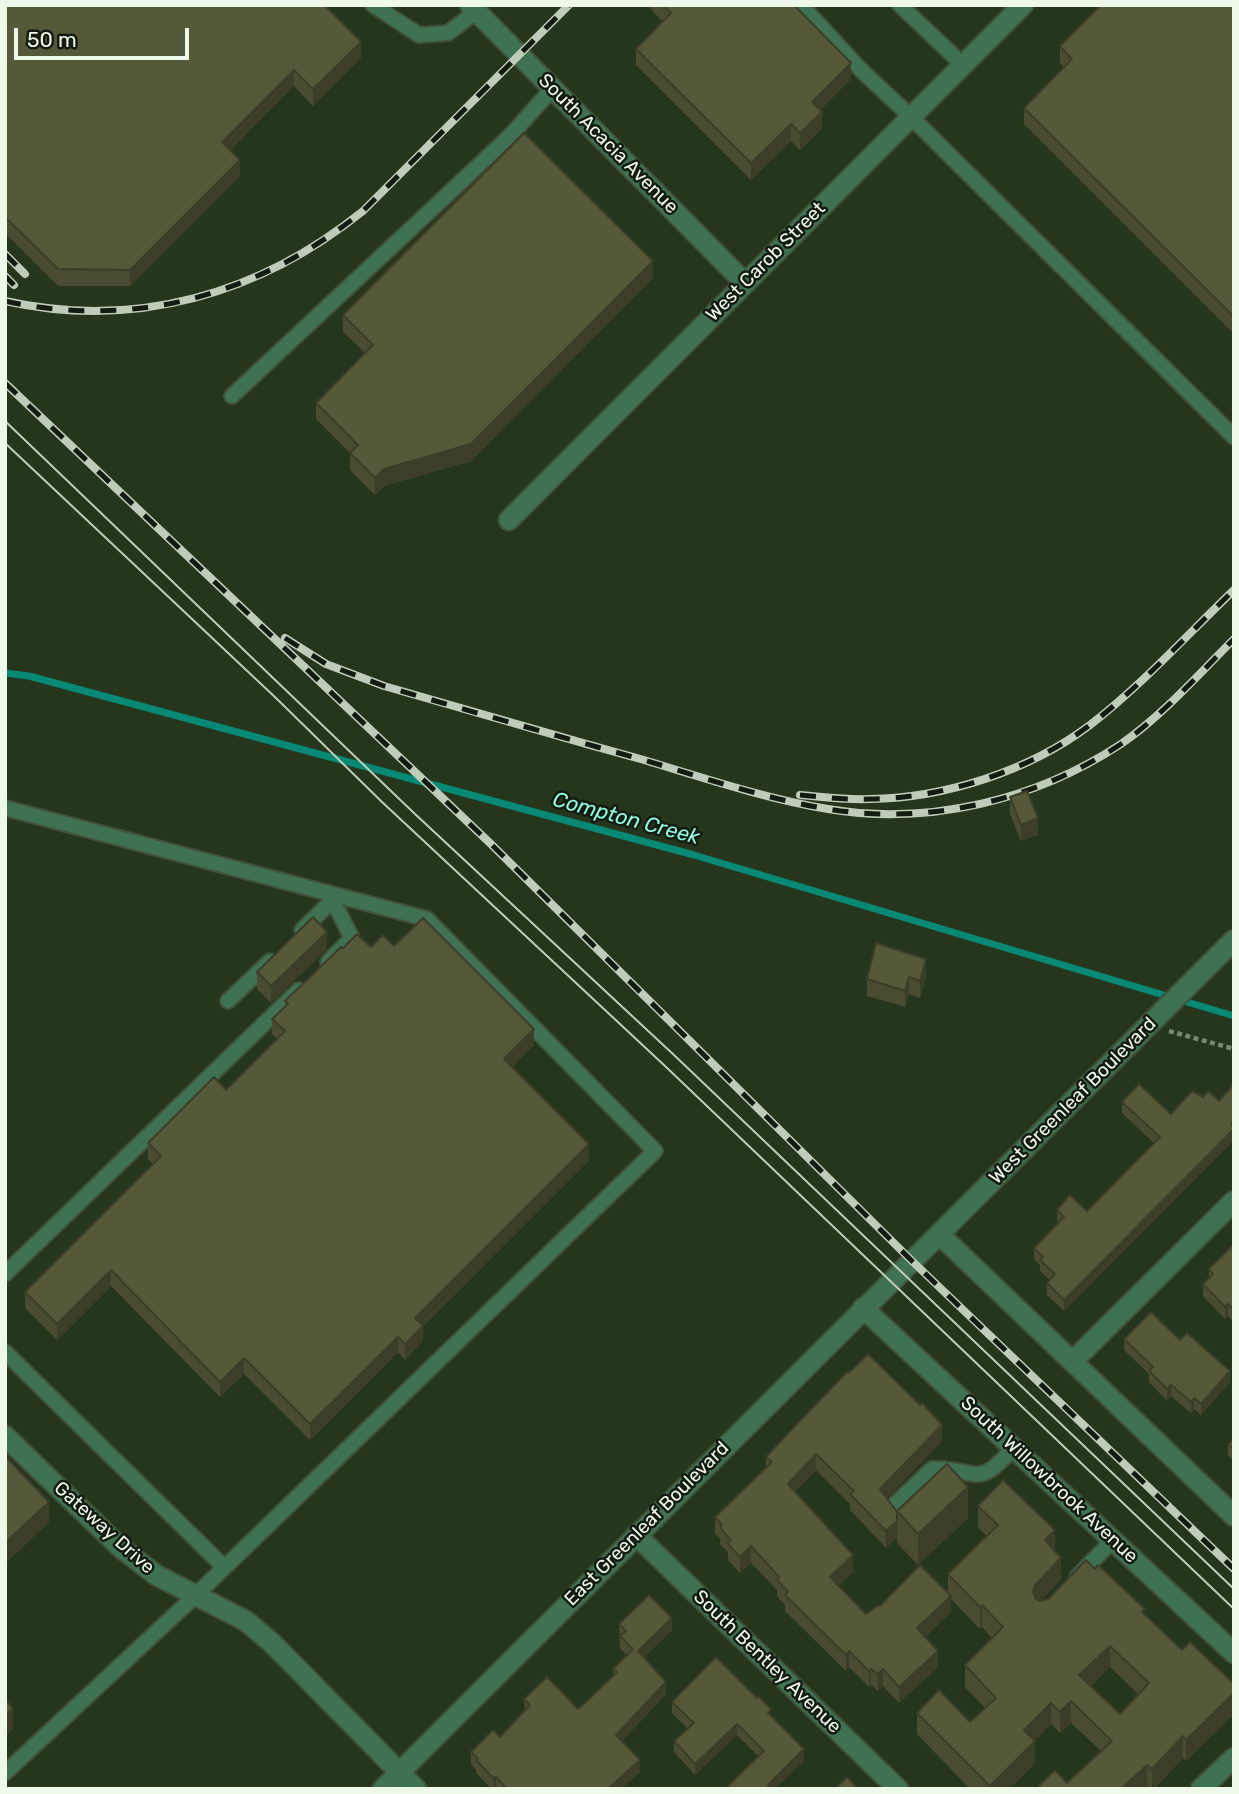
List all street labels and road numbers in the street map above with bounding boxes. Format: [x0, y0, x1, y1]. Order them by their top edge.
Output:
street label: South Acacia Avenue [533, 69, 683, 219]
street label: West Carob Street [702, 198, 830, 326]
street label: West Greenleaf Boulevard [985, 1013, 1161, 1189]
street label: South Willowbrook Avenue [956, 1392, 1142, 1568]
street label: East Greenleaf Boulevard [560, 1437, 734, 1611]
street label: Gateway Drive [49, 1477, 159, 1579]
street label: South Bentley Avenue [688, 1586, 846, 1738]

